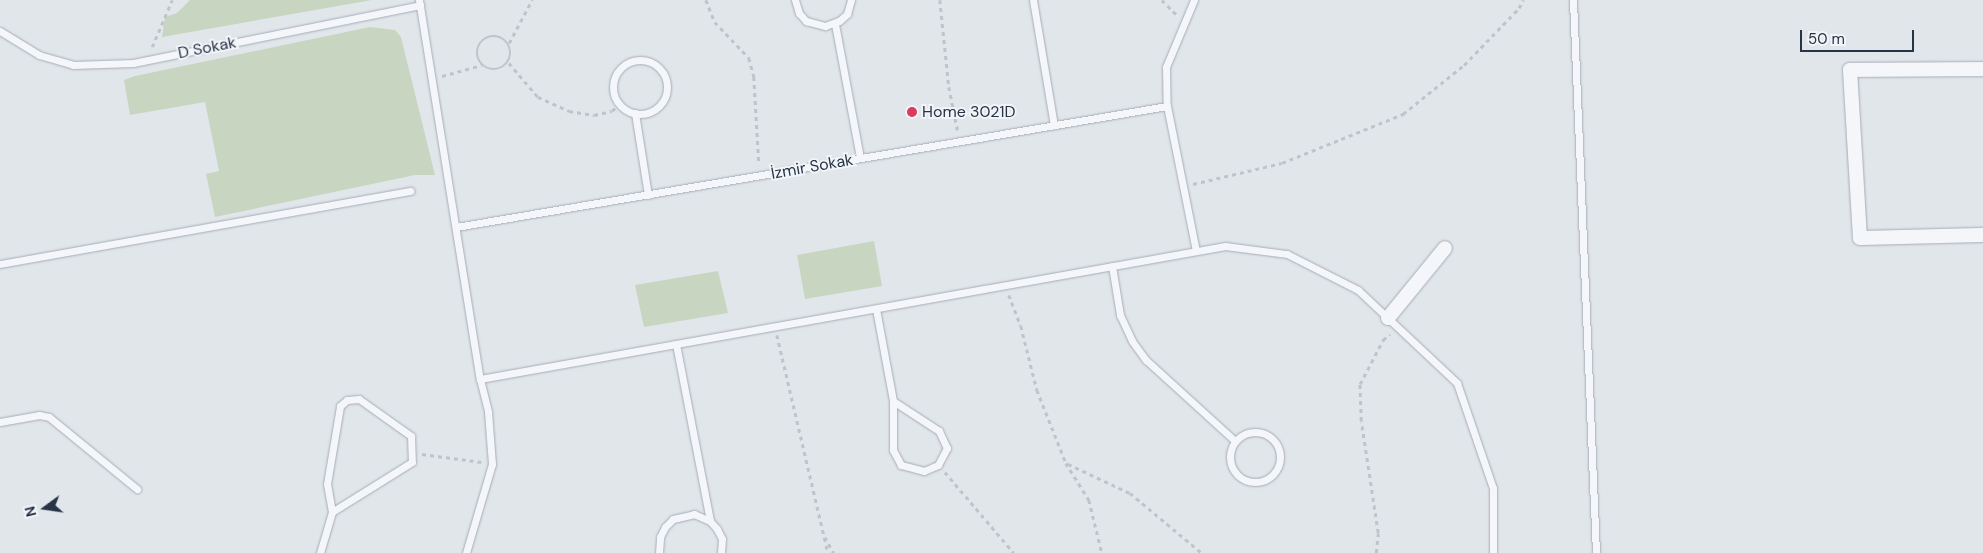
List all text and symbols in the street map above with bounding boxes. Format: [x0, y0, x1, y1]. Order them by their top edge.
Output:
scale bar [1803, 20, 1917, 52]
text: 50 m [1808, 29, 1845, 49]
street label: D Sokak [176, 33, 238, 63]
place label: Home 3021D [922, 102, 1015, 122]
marker: Home 3021D [906, 106, 918, 118]
street label: İzmir Sokak [770, 150, 854, 184]
north arrow [20, 483, 70, 533]
text: N [20, 504, 40, 519]

